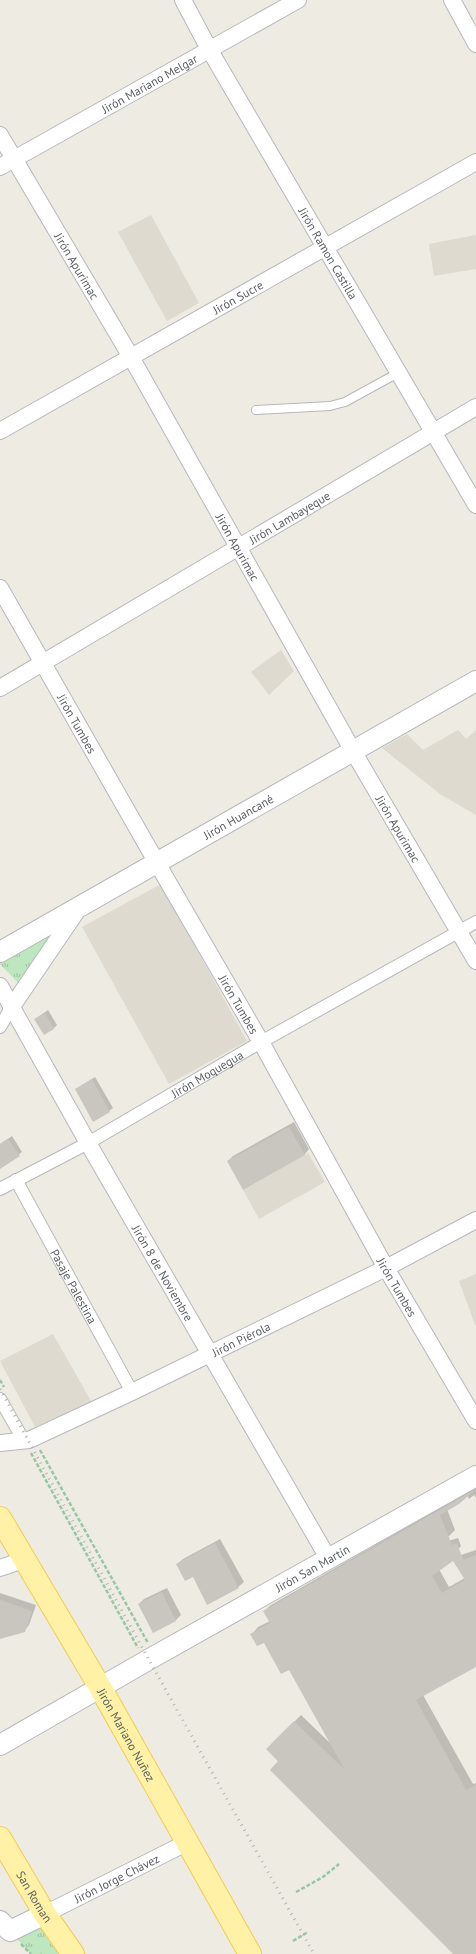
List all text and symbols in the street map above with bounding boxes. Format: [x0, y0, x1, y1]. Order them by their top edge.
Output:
street label: Jirón Mariano Melgar [98, 51, 200, 117]
street label: Jirón Ramon Castilla [295, 204, 361, 302]
street label: Jirón Apurimac [51, 229, 103, 303]
street label: Jirón Sucre [209, 276, 266, 317]
street label: Jirón Lambayeque [245, 487, 333, 547]
street label: Jirón Apurimac [213, 510, 263, 584]
street label: Jirón Tumbes [54, 690, 100, 756]
street label: Jirón Huancané [200, 791, 276, 843]
street label: Jirón Apurimac [373, 792, 424, 865]
street label: Jirón Tumbes [216, 971, 262, 1037]
street label: Jirón Moquegua [167, 1047, 246, 1101]
street label: Jirón 8 de Noviembre [129, 1221, 197, 1324]
street label: Pasaje Palestina [48, 1246, 101, 1326]
street label: Jirón Tumbes [374, 1254, 420, 1319]
street label: Jirón Piérola [208, 1318, 273, 1360]
street label: Jirón San Martín [272, 1541, 352, 1595]
street label: Jirón Mariano Nuñez [94, 1685, 159, 1784]
street label: Jirón Jorge Chávez [71, 1850, 161, 1906]
street label: San Roman [14, 1868, 56, 1925]

